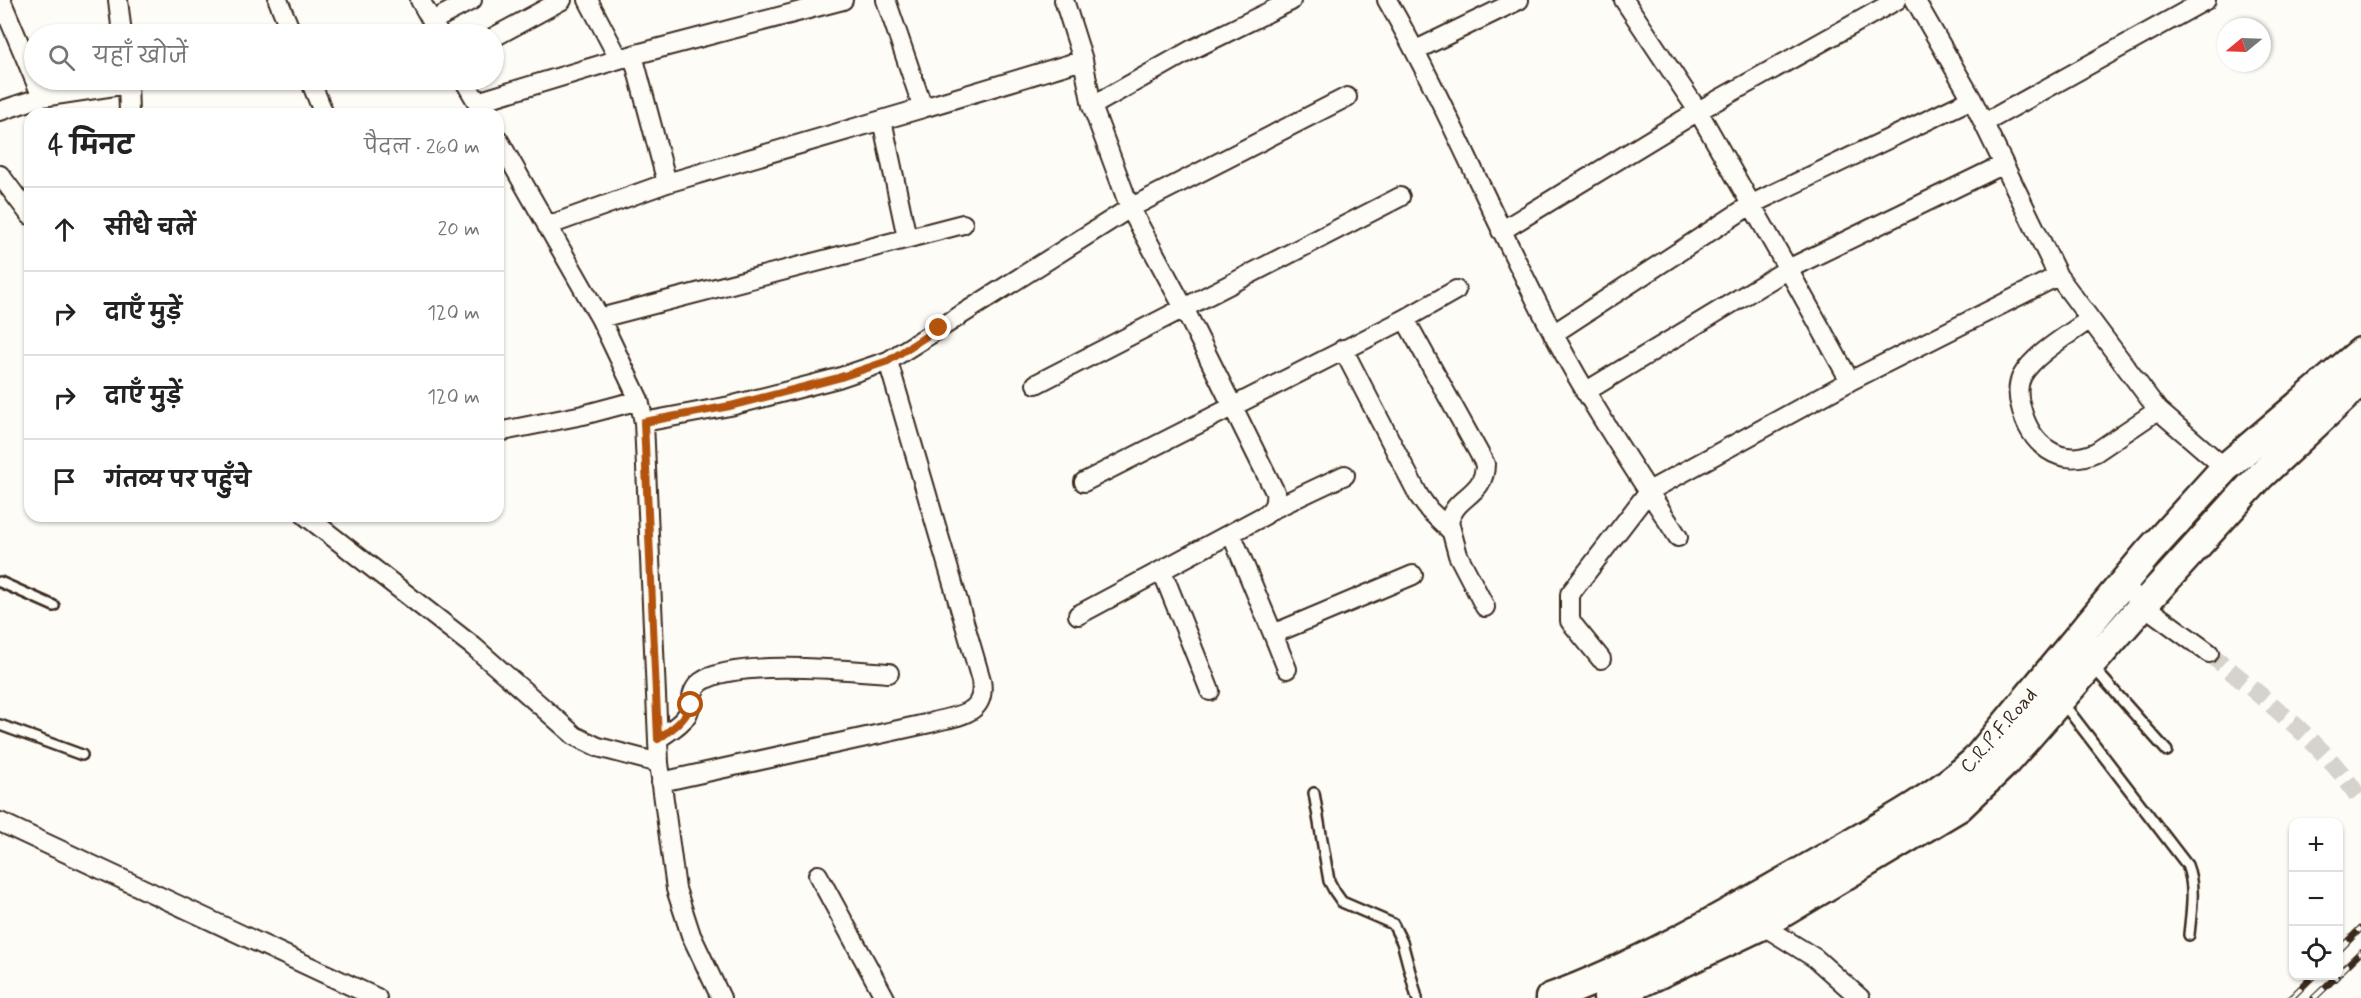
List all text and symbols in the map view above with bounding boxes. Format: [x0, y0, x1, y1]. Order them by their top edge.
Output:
north arrow [2217, 18, 2271, 72]
search box [24, 24, 504, 90]
icon: search [45, 41, 78, 74]
text: यहाँ खोजें [93, 43, 188, 71]
text: 4 मिनट [48, 130, 133, 164]
text: पैदल · 260 m [364, 134, 480, 161]
icon: ahead [48, 213, 81, 246]
text: सीधे चलें [105, 215, 195, 243]
text: 20 m [437, 216, 480, 243]
icon: right [48, 297, 81, 330]
text: दाएँ मुड़ें [105, 299, 182, 327]
text: 120 m [427, 300, 480, 327]
route end [925, 314, 951, 340]
icon: right [48, 381, 81, 414]
text: दाएँ मुड़ें [105, 383, 182, 411]
text: 120 m [427, 384, 480, 411]
icon: arrive [48, 465, 81, 498]
text: गंतव्य पर पहुँचे [105, 467, 251, 495]
street label: C.R.P.F.Road [1954, 682, 2044, 780]
route start [677, 691, 703, 717]
map controls [2289, 818, 2343, 980]
button: + [2289, 818, 2343, 872]
button: − [2289, 872, 2343, 926]
button: locate [2289, 926, 2343, 980]

